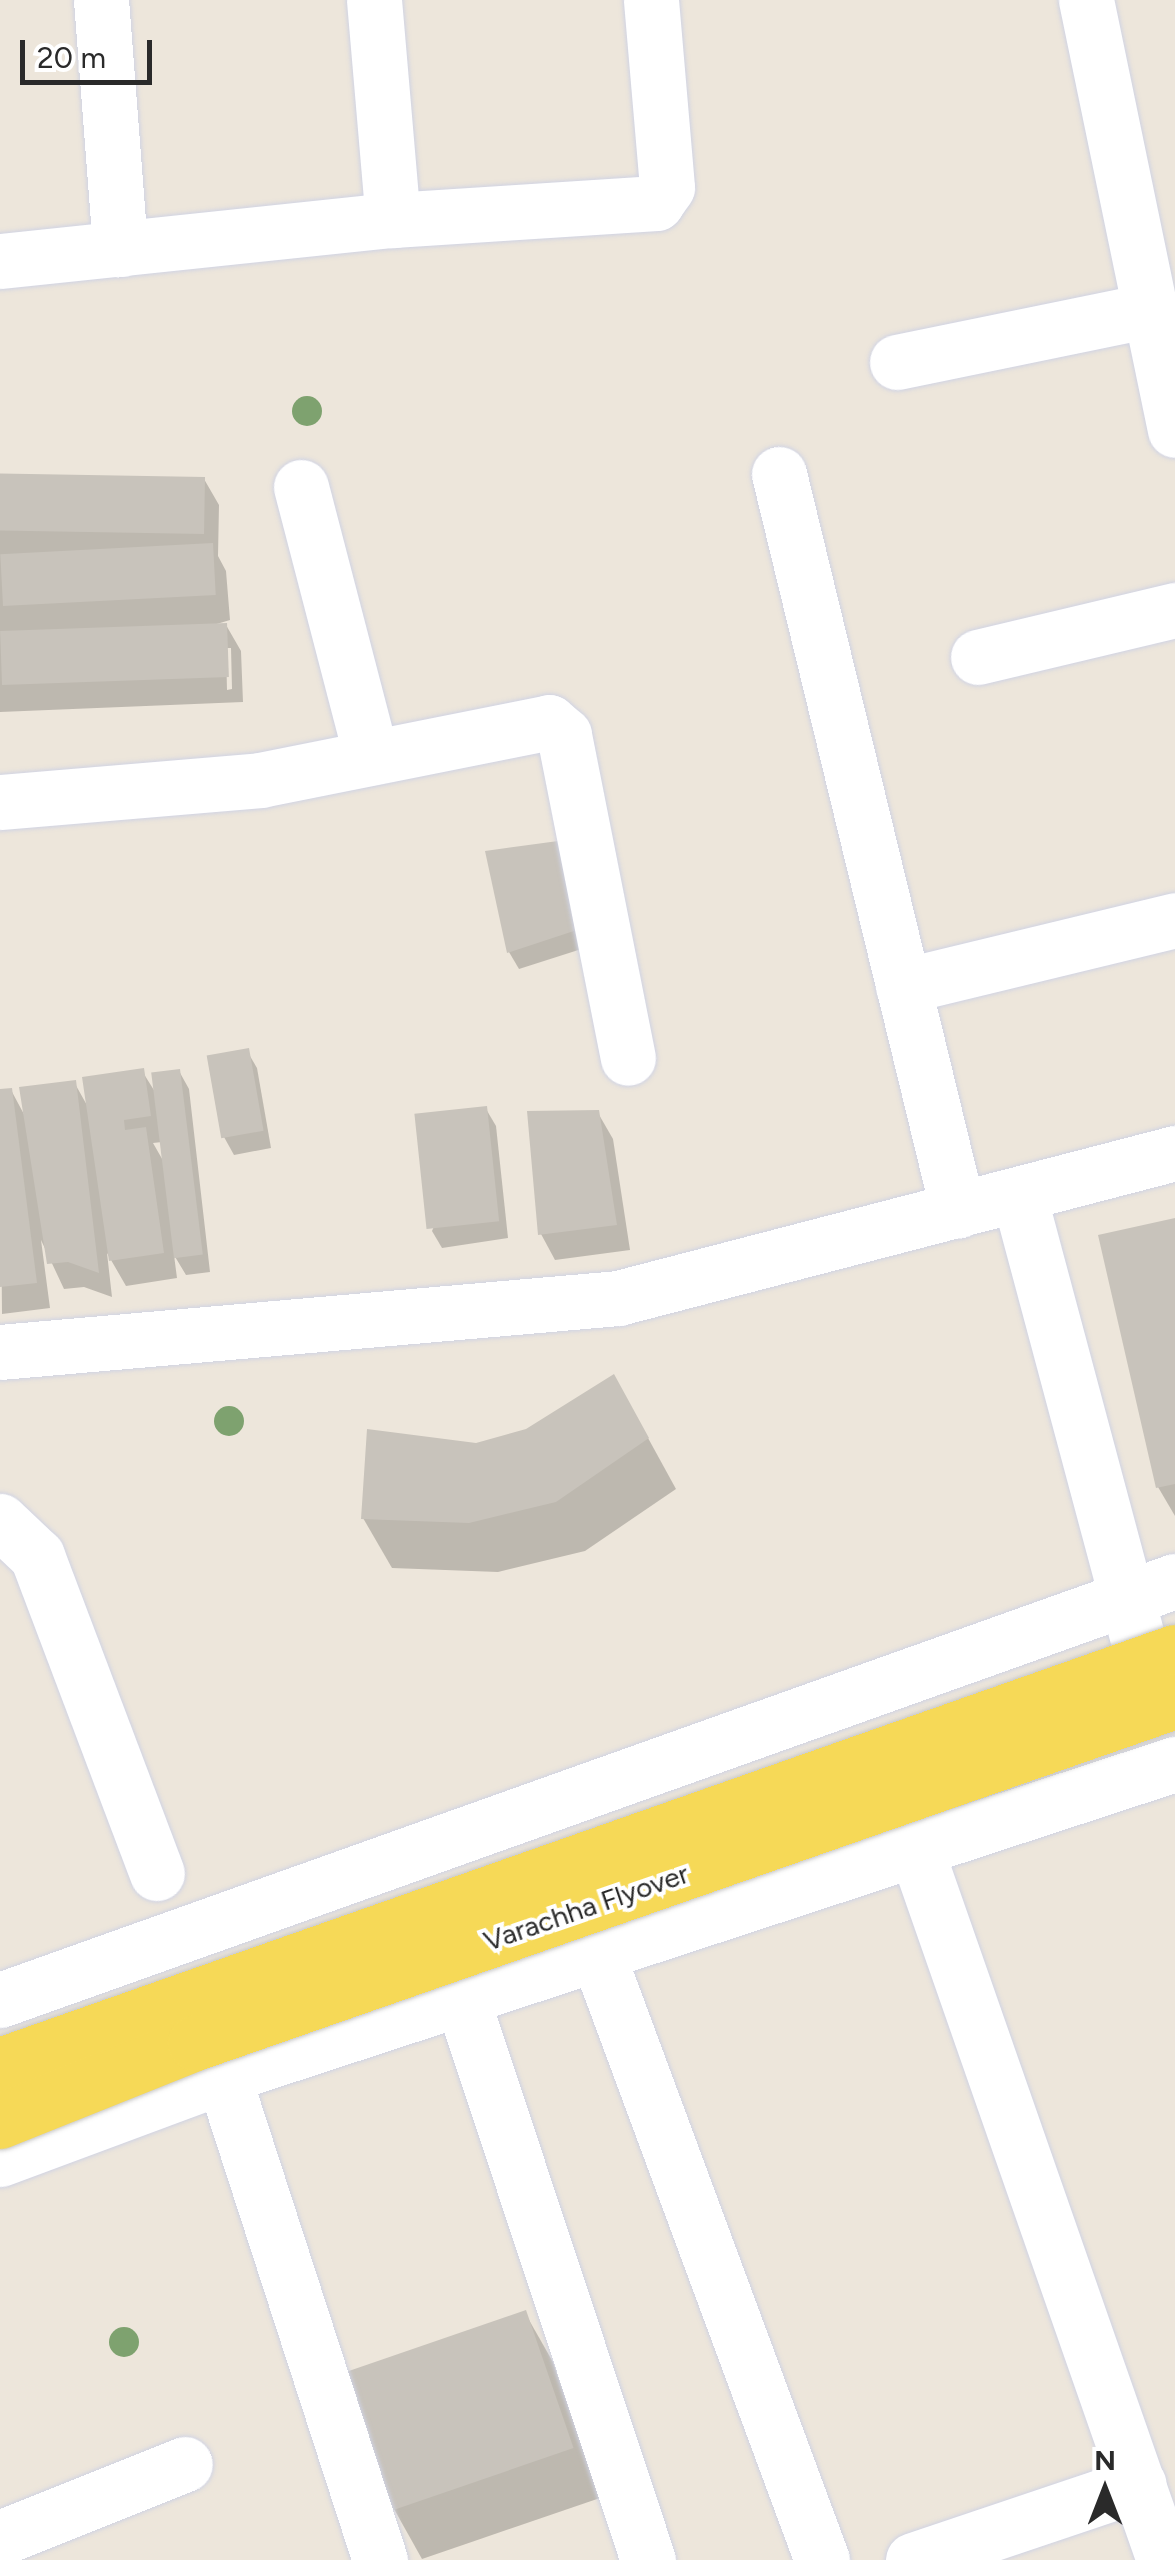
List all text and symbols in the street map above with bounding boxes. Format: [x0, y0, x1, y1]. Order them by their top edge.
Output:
scale bar [25, 20, 158, 82]
text: 20 m [37, 39, 106, 76]
street label: Varachha Flyover [479, 1856, 693, 1958]
north arrow [1055, 2440, 1155, 2540]
text: N [1094, 2443, 1116, 2477]

